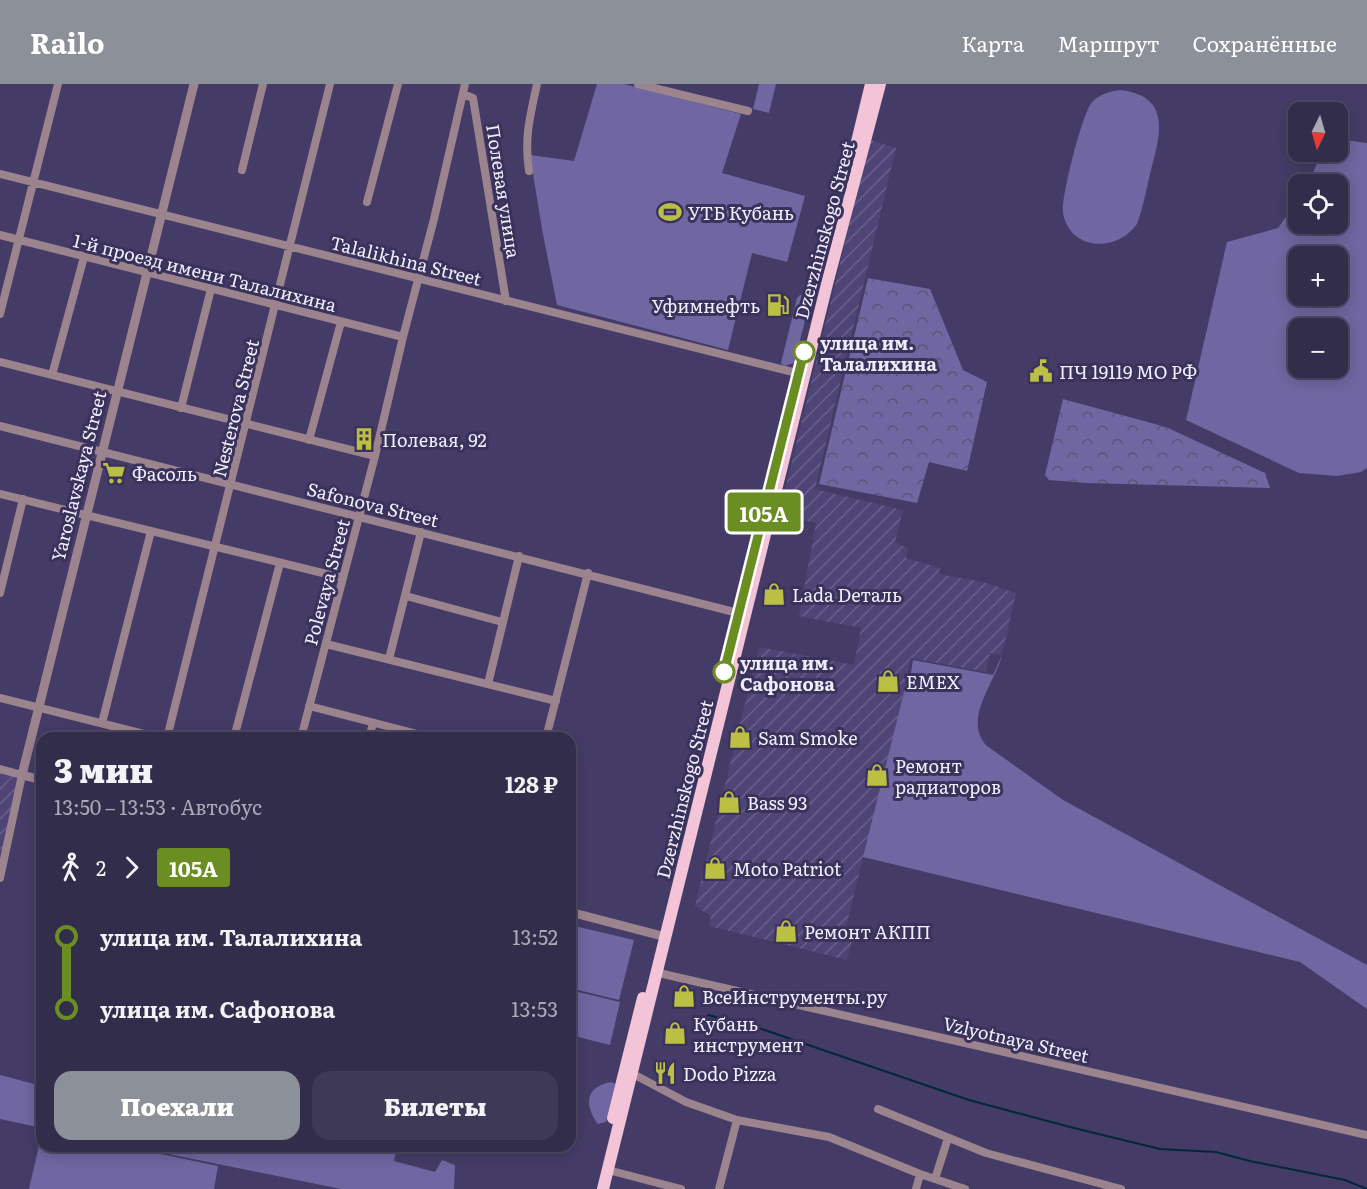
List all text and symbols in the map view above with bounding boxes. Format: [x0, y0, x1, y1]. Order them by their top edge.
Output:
text: Railo [30, 21, 105, 63]
text: Карта [961, 27, 1024, 58]
text: Маршрут [1057, 27, 1159, 58]
text: Сохранённые [1192, 27, 1337, 58]
north arrow [1288, 102, 1348, 162]
map controls [1288, 102, 1348, 378]
street label: Полевая улица [480, 122, 528, 260]
street label: Dzerzhinskogo Street [787, 137, 861, 322]
button: locate [1288, 174, 1348, 234]
sports icon: УТБ Кубань [657, 199, 683, 225]
place label: УТБ Кубань [688, 199, 794, 226]
street label: 1-й проезд имени Талалихина [70, 226, 340, 318]
street label: Talalikhina Street [327, 228, 485, 292]
button: + [1288, 246, 1348, 306]
place label: Уфимнефть [652, 292, 760, 319]
fuel station icon: Уфимнефть [765, 292, 791, 318]
button: − [1288, 318, 1348, 378]
place label: улица им. Талалихина [820, 329, 937, 377]
street label: Nesterova Street [205, 335, 265, 480]
marker: улица им. Талалихина [793, 341, 815, 363]
public building icon: ПЧ 19119 МО РФ [1028, 358, 1054, 384]
place label: ПЧ 19119 МО РФ [1059, 358, 1197, 385]
street label: Yaroslavskaya Street [44, 387, 112, 564]
building icon: Полевая, 92 [351, 426, 377, 452]
place label: Полевая, 92 [382, 426, 487, 453]
supermarket icon: Фасоль [101, 460, 127, 486]
place label: Фасоль [132, 460, 197, 487]
street label: Safonova Street [304, 475, 442, 534]
line badge: 105А [722, 492, 806, 532]
text: 105А [740, 497, 788, 528]
street label: Polevaya Street [296, 515, 356, 648]
shop icon: Lada Dеталь [761, 581, 787, 607]
place label: Lada Dеталь [792, 581, 902, 608]
place label: улица им. Сафонова [740, 649, 835, 697]
marker: улица им. Сафонова [713, 661, 735, 683]
shop icon: EMEX [875, 668, 901, 694]
place label: EMEX [906, 668, 960, 695]
street label: Dzerzhinskogo Street [649, 696, 719, 881]
shop icon: Sam Smoke [727, 724, 753, 750]
place label: Sam Smoke [758, 724, 858, 751]
text: 3 мин [54, 744, 153, 793]
place label: Ремонт радиаторов [895, 752, 1001, 800]
shop icon: Ремонт радиаторов [864, 762, 890, 788]
text: 128 ₽ [505, 767, 558, 800]
shop icon: Bass 93 [716, 789, 742, 815]
place label: Bass 93 [747, 789, 807, 816]
text: 13:50 – 13:53 · Автобус [54, 791, 262, 821]
icon: walk [54, 851, 87, 884]
icon: forward [115, 851, 148, 884]
text: 2 [96, 852, 106, 882]
text: 105А [169, 852, 218, 883]
shop icon: Moto Patriot [702, 855, 728, 881]
place label: Moto Patriot [733, 855, 842, 882]
shop icon: Ремонт АКПП [773, 918, 799, 944]
place label: Ремонт АКПП [804, 918, 931, 945]
text: улица им. Талалихина [100, 920, 362, 953]
text: 13:52 [512, 921, 558, 951]
shop icon: ВсеИнструменты.ру [671, 983, 697, 1009]
place label: ВсеИнструменты.ру [702, 983, 888, 1010]
text: улица им. Сафонова [100, 992, 335, 1025]
text: 13:53 [511, 993, 558, 1023]
street label: Vzlyotnaya Street [940, 1009, 1092, 1069]
place label: Кубань инструмент [693, 1010, 804, 1058]
shop icon: Кубань инструмент [662, 1020, 688, 1046]
restaurant icon: Dodo Pizza [652, 1060, 678, 1086]
place label: Dodo Pizza [683, 1060, 777, 1087]
button: Поехали [54, 1071, 300, 1140]
button: Билеты [312, 1071, 558, 1140]

